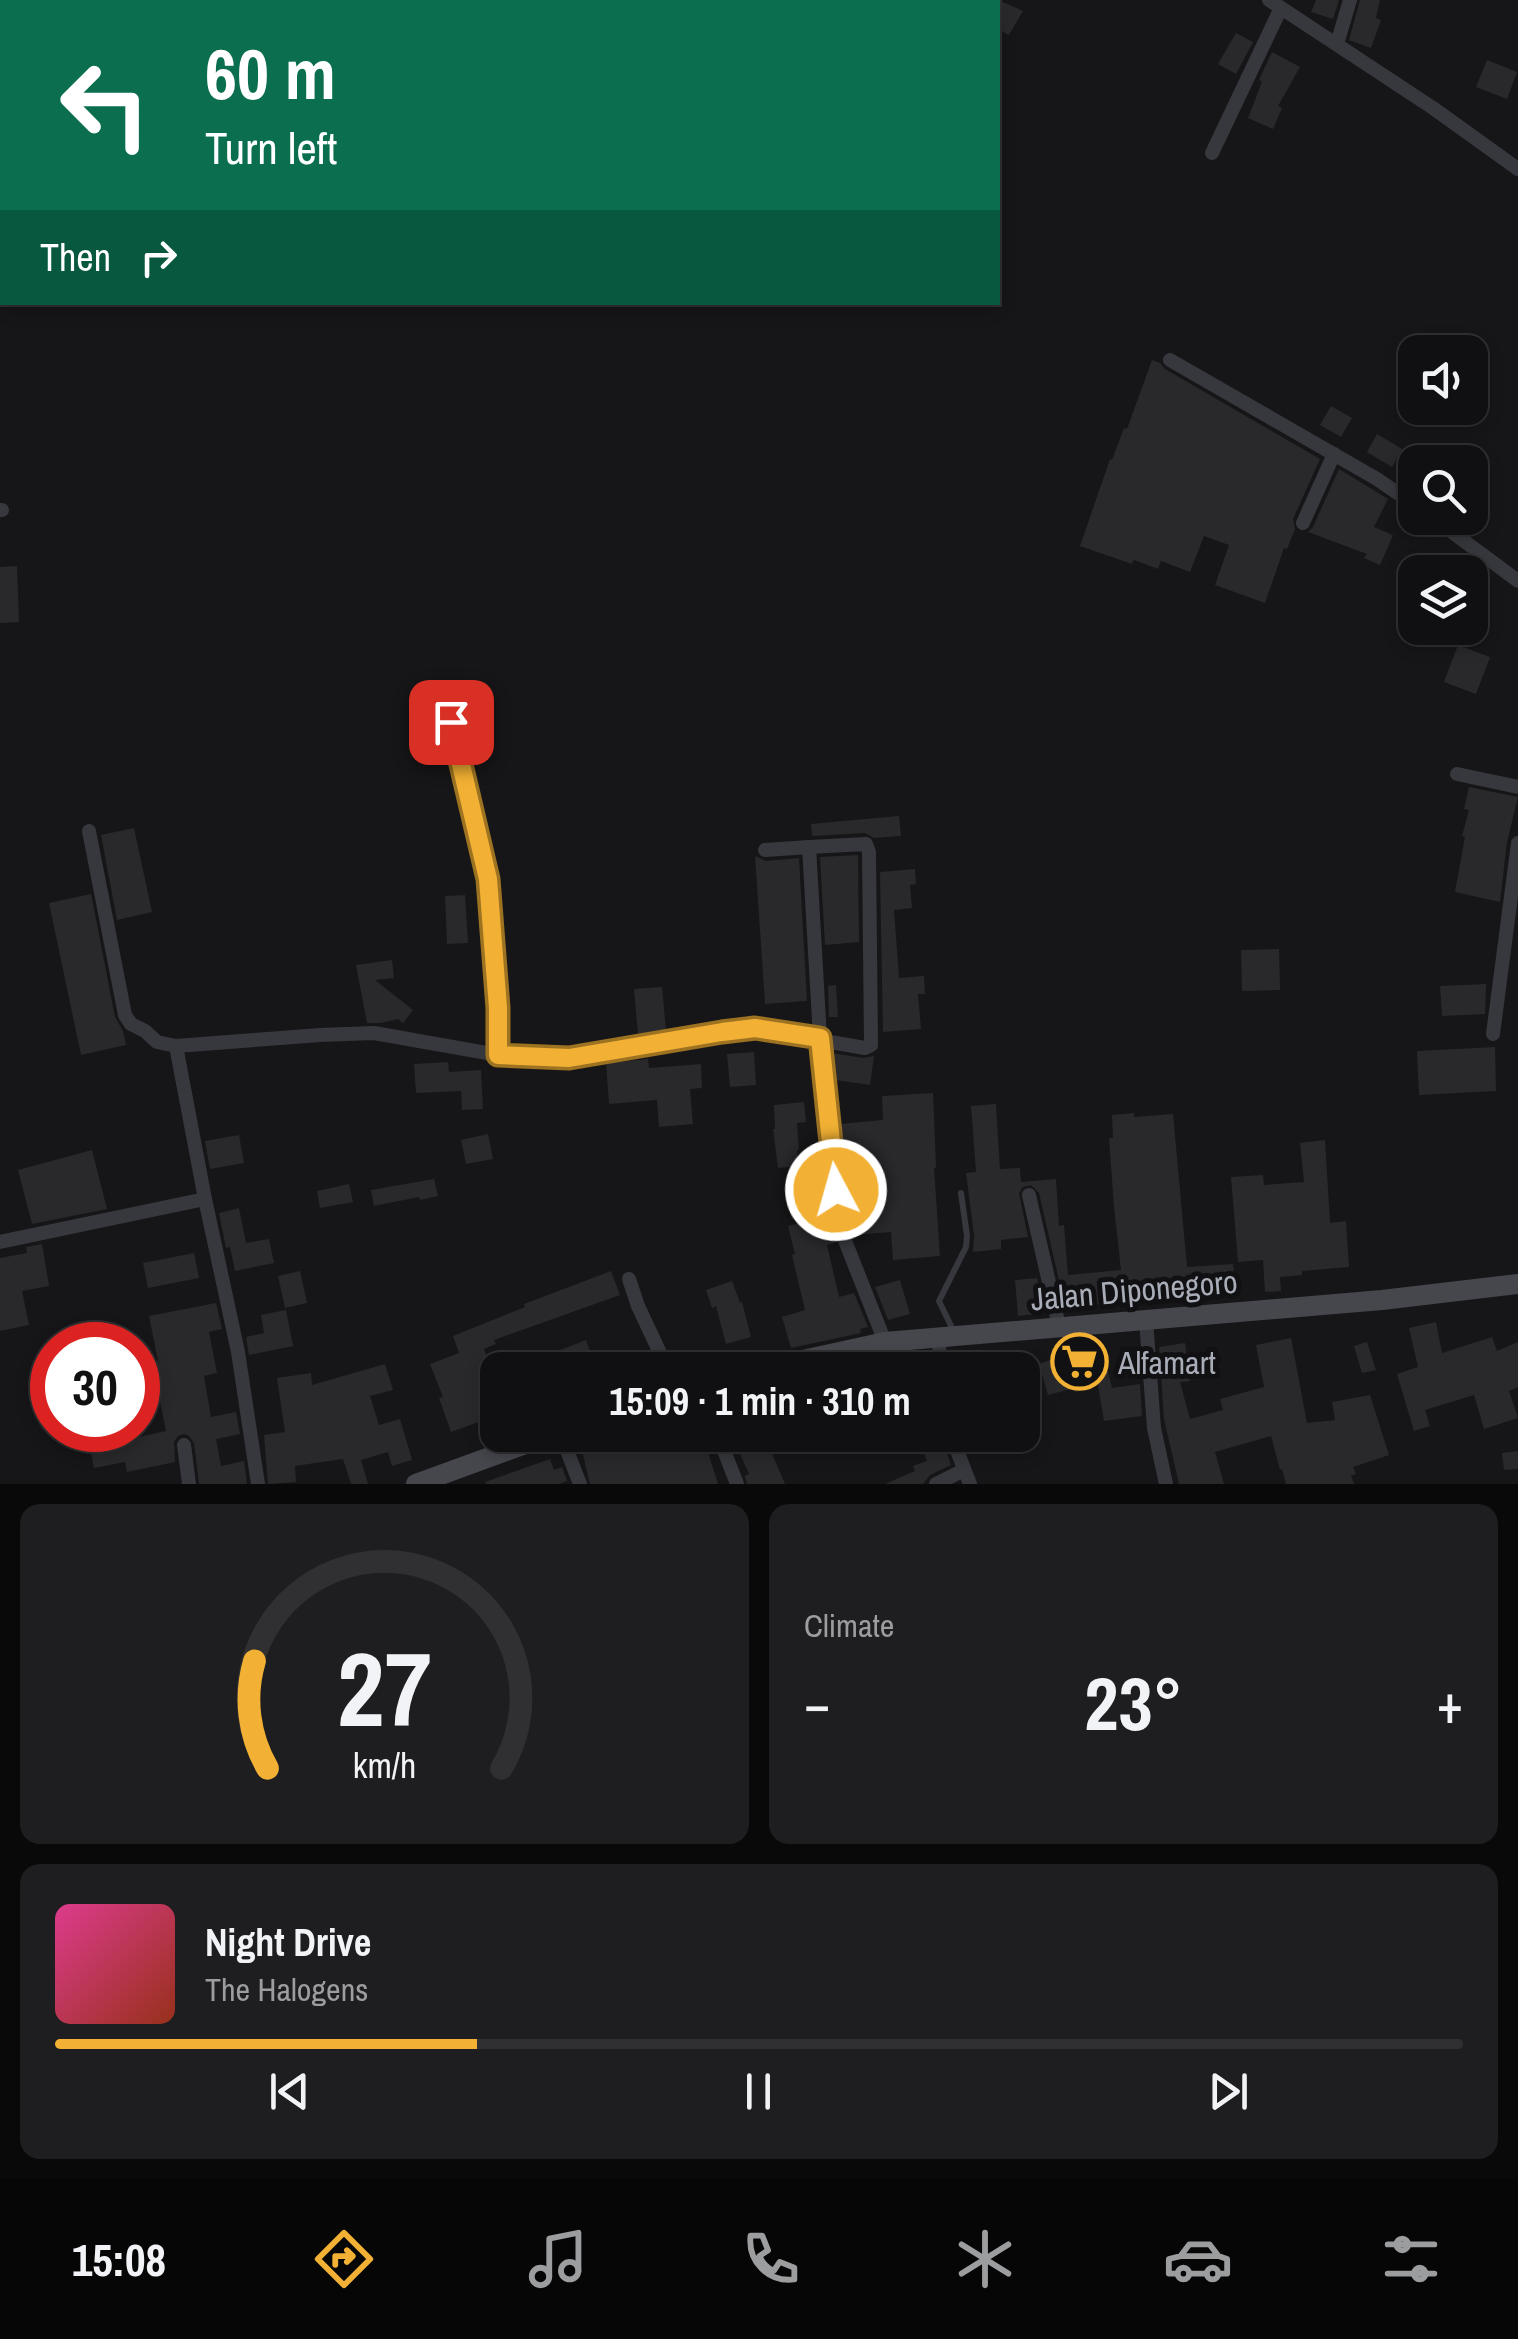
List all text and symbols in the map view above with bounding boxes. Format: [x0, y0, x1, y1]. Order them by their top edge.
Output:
text: 60 m [205, 27, 336, 121]
icon: left [40, 40, 170, 170]
text: Turn left [205, 117, 337, 178]
icon: right [131, 230, 186, 285]
text: Then [40, 232, 111, 283]
map controls [1398, 335, 1488, 645]
button: sound [1398, 335, 1488, 425]
button: search [1398, 445, 1488, 535]
button: layers [1398, 555, 1488, 645]
pin [409, 680, 494, 765]
icon: arrive [424, 695, 479, 750]
position arrow [784, 1138, 888, 1242]
street label: Jalan Diponegoro [1029, 1260, 1239, 1320]
speed limit sign: 30 [30, 1322, 160, 1452]
supermarket icon: Alfamart [1049, 1332, 1109, 1392]
place label: Alfamart [1117, 1341, 1216, 1384]
text: 15:09 · 1 min · 310 m [609, 1376, 911, 1427]
text: Climate [804, 1604, 894, 1647]
text: 27 [337, 1618, 432, 1758]
text: 23° [1084, 1652, 1183, 1753]
text: − [804, 1666, 830, 1740]
text: + [1437, 1666, 1463, 1740]
text: km/h [353, 1741, 416, 1789]
text: Night Drive [205, 1917, 371, 1968]
text: The Halogens [205, 1968, 368, 2011]
icon: previous [262, 2064, 317, 2119]
icon: pause [731, 2064, 786, 2119]
icon: next [1201, 2064, 1256, 2119]
icon: directions [309, 2224, 379, 2294]
icon: music [523, 2224, 593, 2294]
icon: phone [736, 2224, 806, 2294]
icon: climate [950, 2224, 1020, 2294]
icon: car [1163, 2224, 1233, 2294]
icon: filters [1376, 2224, 1446, 2294]
text: 15:08 [72, 2229, 166, 2290]

